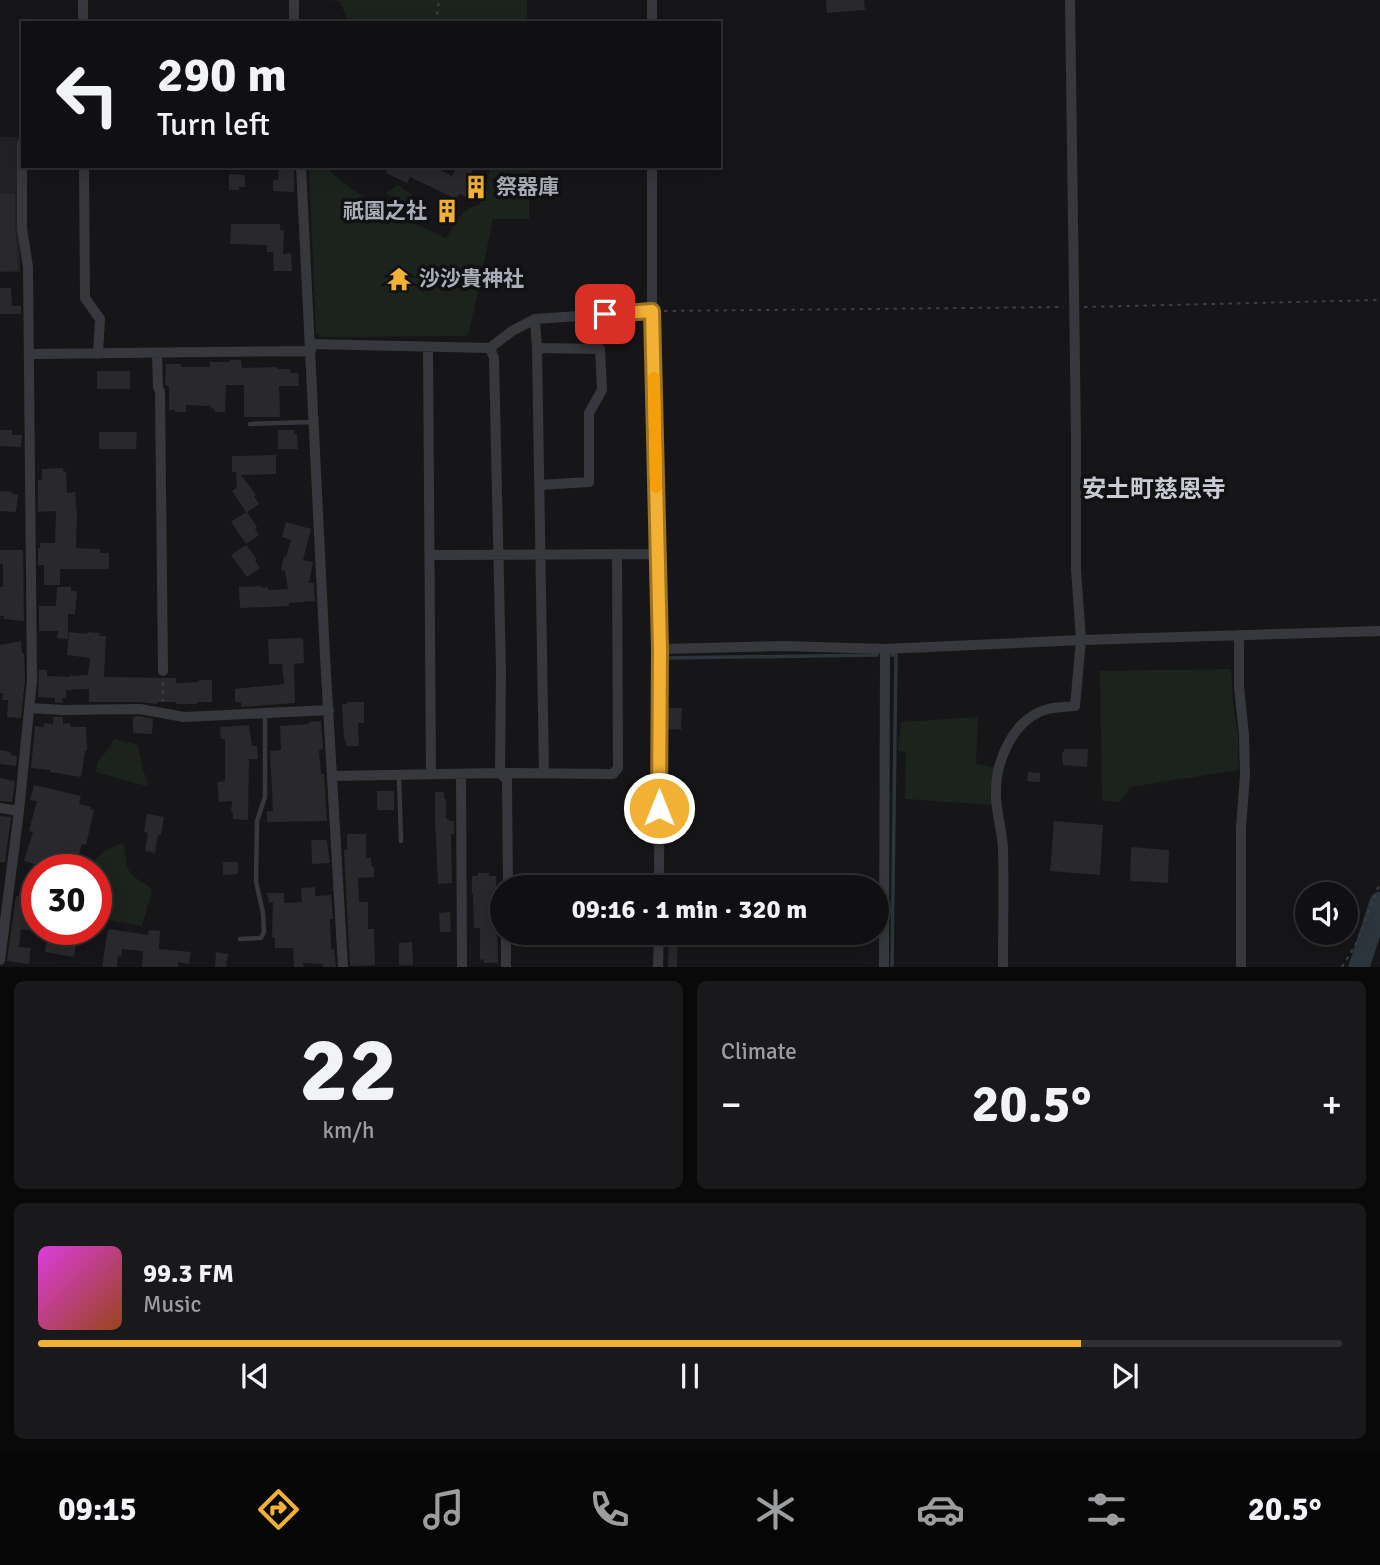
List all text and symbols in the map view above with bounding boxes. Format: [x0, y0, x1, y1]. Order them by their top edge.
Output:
text: 290 m [157, 45, 287, 105]
icon: left [42, 49, 133, 140]
text: Turn left [157, 105, 270, 144]
building icon: 祭器庫 [462, 173, 490, 201]
place label: 祭器庫 [496, 174, 559, 200]
building icon: 祇園之社 [433, 197, 461, 225]
place label: 祇園之社 [343, 198, 427, 224]
temple icon: 沙沙貴神社 [385, 265, 413, 293]
place label: 沙沙貴神社 [419, 266, 524, 292]
pin [575, 284, 635, 344]
icon: arrive [586, 295, 624, 333]
district label: 安土町慈恩寺 [1082, 474, 1226, 504]
position arrow [622, 771, 696, 845]
speed limit sign: 30 [21, 854, 112, 945]
map controls [1295, 882, 1358, 945]
button: sound [1295, 882, 1358, 945]
text: 09:16 · 1 min · 320 m [572, 894, 807, 926]
text: 22 [299, 1014, 398, 1127]
text: Climate [721, 1037, 797, 1066]
text: 20.5° [972, 1072, 1091, 1136]
text: − [721, 1081, 742, 1128]
text: + [1321, 1081, 1342, 1128]
text: km/h [322, 1116, 375, 1145]
text: 99.3 FM [143, 1258, 234, 1290]
text: Music [143, 1290, 201, 1319]
icon: previous [236, 1357, 274, 1395]
icon: pause [671, 1357, 709, 1395]
icon: next [1106, 1357, 1144, 1395]
icon: directions [254, 1485, 303, 1534]
icon: music [419, 1485, 468, 1534]
icon: phone [585, 1485, 634, 1534]
icon: climate [751, 1485, 800, 1534]
icon: car [916, 1485, 965, 1534]
icon: filters [1082, 1485, 1131, 1534]
text: 09:15 [58, 1490, 137, 1529]
text: 20.5° [1248, 1490, 1322, 1529]

